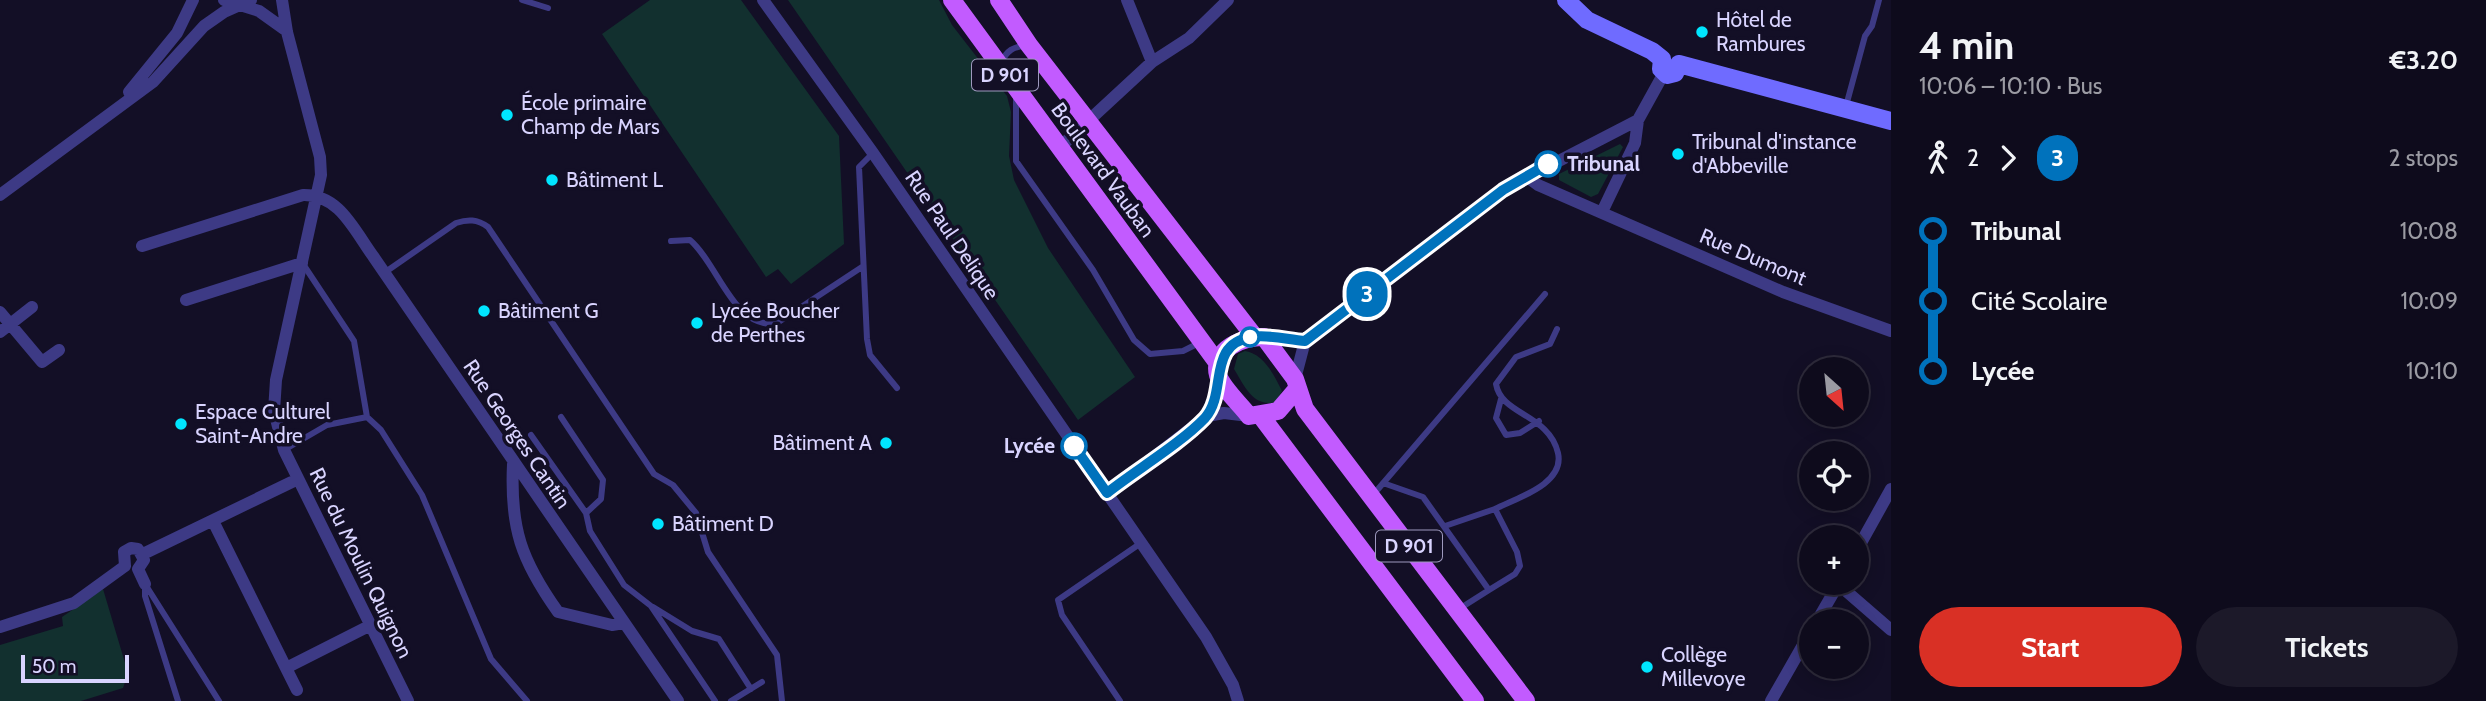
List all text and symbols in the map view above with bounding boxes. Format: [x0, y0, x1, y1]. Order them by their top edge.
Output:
place label: Hôtel de Rambures [1716, 7, 1806, 56]
text: 4 min [1919, 22, 2014, 69]
marker: Hôtel de Rambures [1694, 24, 1710, 40]
text: €3.20 [2389, 44, 2458, 76]
road number: D 901 [972, 60, 1038, 90]
text: 10:06 – 10:10 · Bus [1919, 72, 2102, 100]
place label: École primaire Champ de Mars [521, 90, 660, 139]
street label: Boulevard Vauban [1046, 98, 1161, 242]
marker: École primaire Champ de Mars [499, 107, 515, 123]
place label: Tribunal d'instance d'Abbeville [1692, 129, 1857, 178]
icon: walk [1919, 139, 1957, 177]
icon: forward [1989, 139, 2027, 177]
text: 3 [2051, 143, 2064, 172]
text: 2 [1967, 144, 1979, 172]
text: 2 stops [2389, 144, 2458, 172]
marker: Tribunal d'instance d'Abbeville [1670, 146, 1686, 162]
marker: Tribunal [1535, 151, 1561, 177]
place label: Tribunal [1567, 151, 1640, 176]
street label: Rue Paul Delique [900, 165, 1005, 304]
place label: Bâtiment L [566, 167, 663, 192]
marker: Bâtiment L [544, 172, 560, 188]
text: Tribunal [1971, 215, 2061, 247]
text: 10:08 [2400, 217, 2458, 245]
street label: Rue Dumont [1696, 223, 1810, 290]
line badge: 3 [1344, 271, 1390, 317]
text: 3 [1361, 279, 1373, 308]
text: Cité Scolaire [1971, 285, 2108, 317]
text: 10:09 [2401, 287, 2458, 315]
place label: Bâtiment G [498, 298, 599, 323]
place label: Lycée Boucher de Perthes [711, 298, 840, 347]
marker: Bâtiment G [476, 303, 492, 319]
marker: Lycée Boucher de Perthes [689, 315, 705, 331]
unlabelled marker [1240, 327, 1260, 347]
street label: Rue Georges Cantin [458, 355, 576, 513]
text: Lycée [1971, 355, 2034, 387]
north arrow [1799, 357, 1869, 427]
map controls [1799, 357, 1869, 679]
text: 10:10 [2406, 357, 2458, 385]
place label: Espace Culturel Saint-Andre [195, 399, 331, 448]
marker: Espace Culturel Saint-Andre [173, 416, 189, 432]
place label: Bâtiment A [773, 430, 872, 455]
place label: Lycée [1004, 433, 1055, 458]
marker: Lycée [1061, 433, 1087, 459]
marker: Bâtiment A [878, 435, 894, 451]
button: locate [1799, 441, 1869, 511]
street label: Rue du Moulin Quignon [305, 464, 418, 662]
place label: Bâtiment D [672, 511, 774, 536]
marker: Bâtiment D [650, 516, 666, 532]
button: + [1799, 525, 1869, 595]
road number: D 901 [1376, 530, 1442, 562]
button: Start [1919, 607, 2182, 687]
button: Tickets [2196, 607, 2458, 687]
button: − [1799, 609, 1869, 679]
place label: Collège Millevoye [1661, 642, 1746, 691]
scale bar [21, 652, 130, 684]
text: 50 m [32, 655, 76, 678]
marker: Collège Millevoye [1639, 659, 1655, 675]

